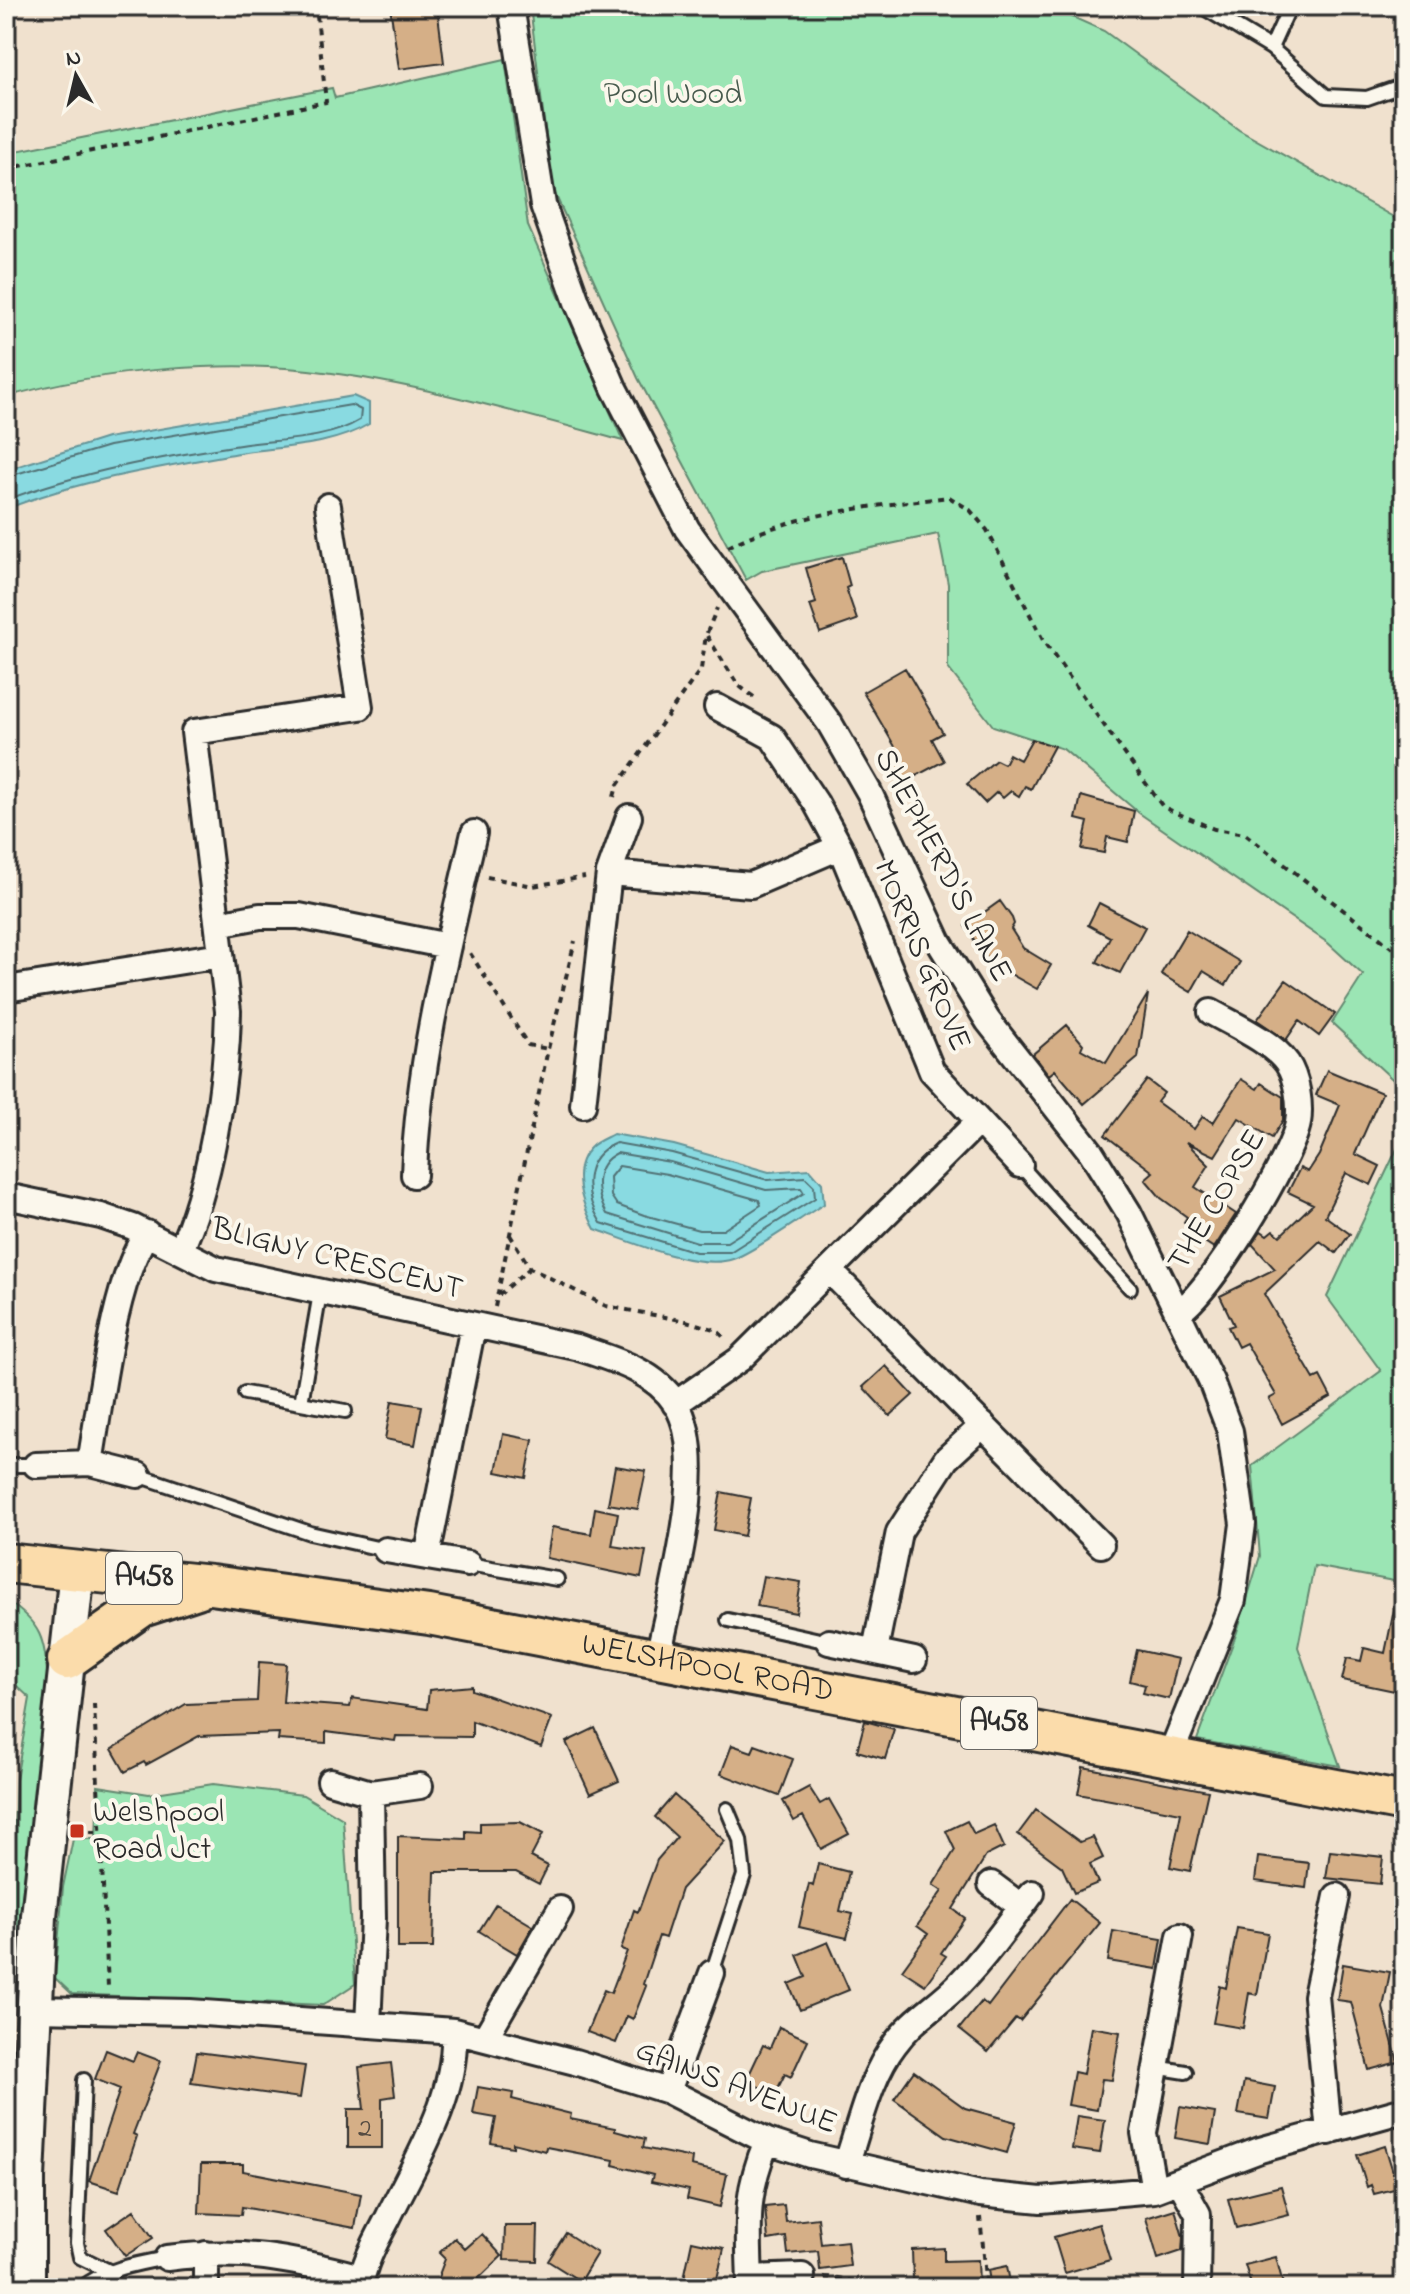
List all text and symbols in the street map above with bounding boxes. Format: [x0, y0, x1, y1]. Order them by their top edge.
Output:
north arrow [36, 36, 116, 116]
text: N [64, 42, 83, 76]
park label: Pool Wood [604, 72, 742, 119]
street label: SHEPHERD'S LANE [861, 741, 1023, 991]
street label: MORRIS GROVE [860, 853, 982, 1059]
street label: THE COPSE [1157, 1121, 1279, 1281]
street label: BLIGNY CRESCENT [205, 1206, 468, 1314]
road number: A458 [106, 1552, 182, 1604]
street label: WELSHPOOL ROAD [578, 1621, 838, 1716]
road number: A458 [961, 1697, 1037, 1749]
place label: Welshpool Road Jct [93, 1790, 224, 1874]
marker: Welshpool Road Jct [68, 1822, 86, 1840]
street label: GAINS AVENUE [628, 2028, 844, 2148]
house number: 2 [358, 2109, 372, 2150]

